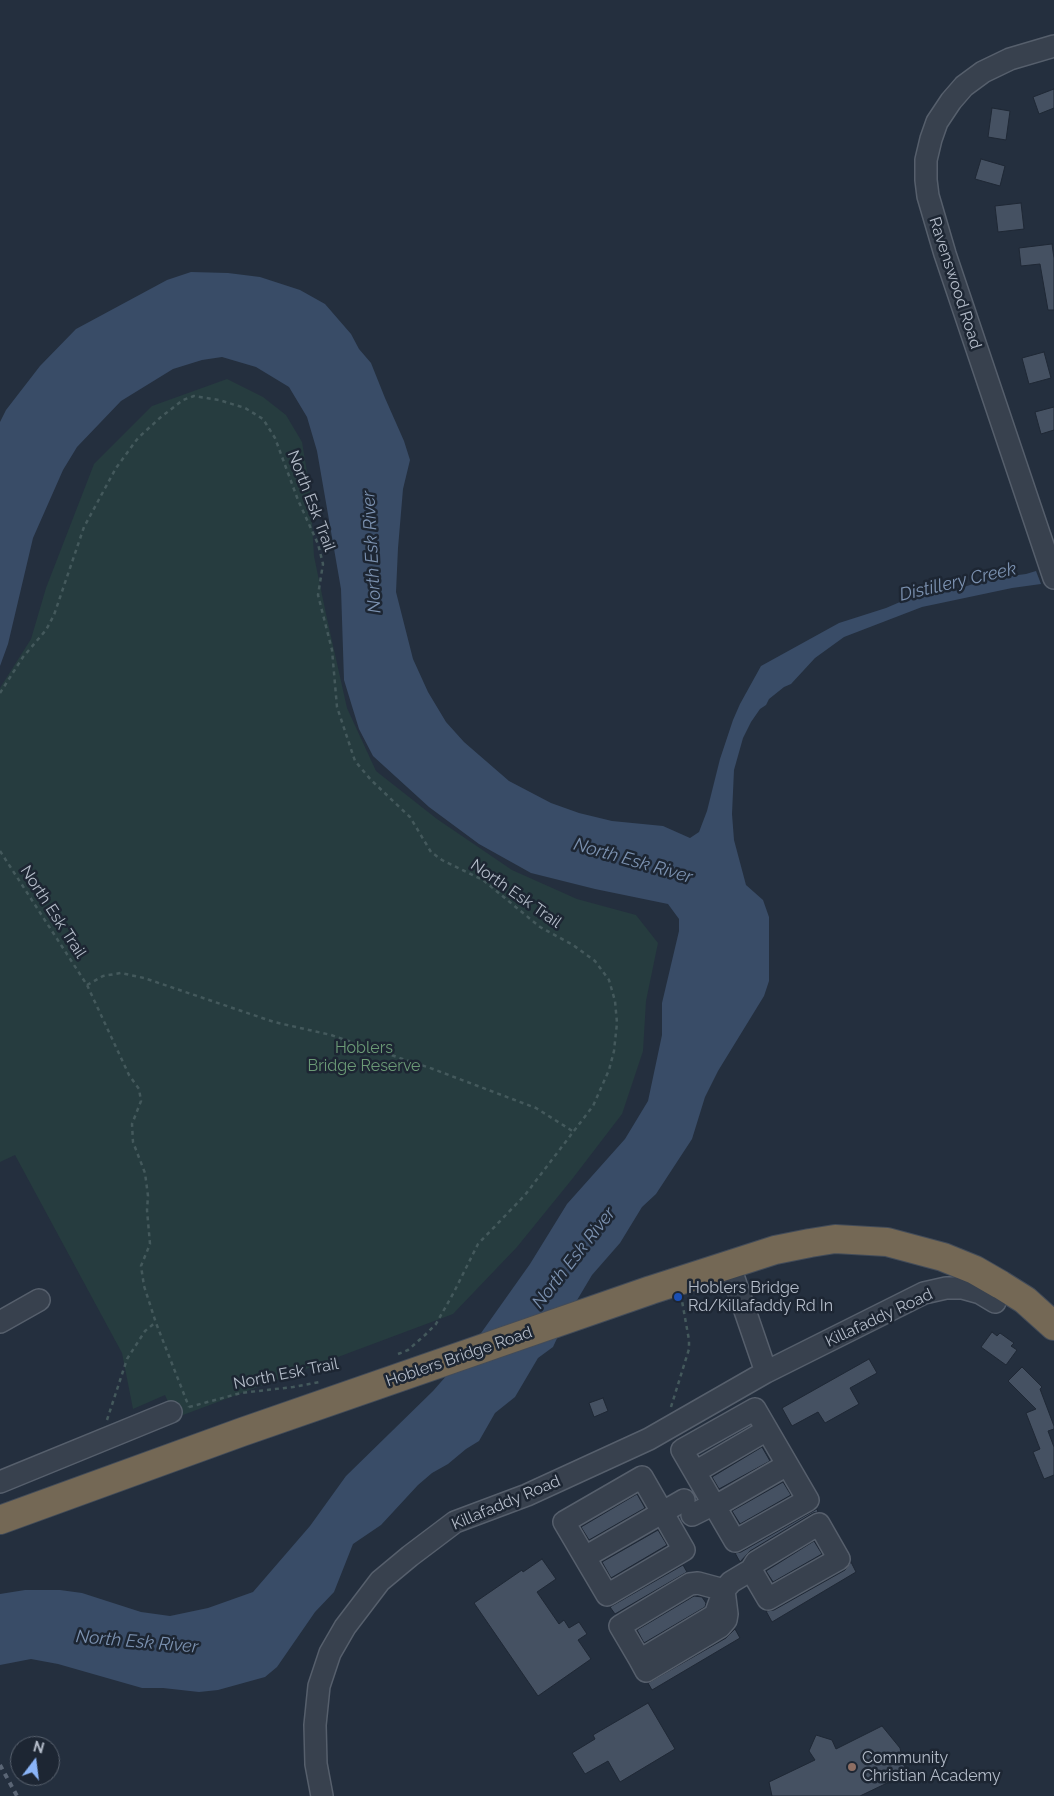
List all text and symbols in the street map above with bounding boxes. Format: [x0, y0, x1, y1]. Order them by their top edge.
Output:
street label: Ravenswood Road [925, 215, 985, 351]
street label: North Esk Trail [283, 448, 339, 554]
water label: North Esk River [358, 490, 386, 614]
water label: Distillery Creek [897, 558, 1019, 606]
water label: North Esk River [571, 834, 695, 888]
street label: North Esk Trail [467, 856, 565, 932]
street label: North Esk Trail [16, 862, 90, 962]
park label: Hoblers Bridge Reserve [307, 1038, 421, 1076]
water label: North Esk River [528, 1203, 620, 1313]
place label: Hoblers Bridge Rd/Killafaddy Rd In [688, 1278, 833, 1316]
street label: Killafaddy Road [822, 1285, 936, 1351]
marker: Hoblers Bridge Rd/Killafaddy Rd In [672, 1291, 684, 1303]
street label: Hoblers Bridge Road [383, 1323, 535, 1391]
street label: North Esk Trail [232, 1354, 340, 1394]
street label: Killafaddy Road [449, 1471, 563, 1535]
water label: North Esk River [75, 1626, 199, 1658]
north arrow [10, 1736, 60, 1786]
text: N [31, 1738, 46, 1757]
place label: Community Christian Academy [862, 1748, 1001, 1786]
marker: Community Christian Academy [846, 1761, 858, 1773]

